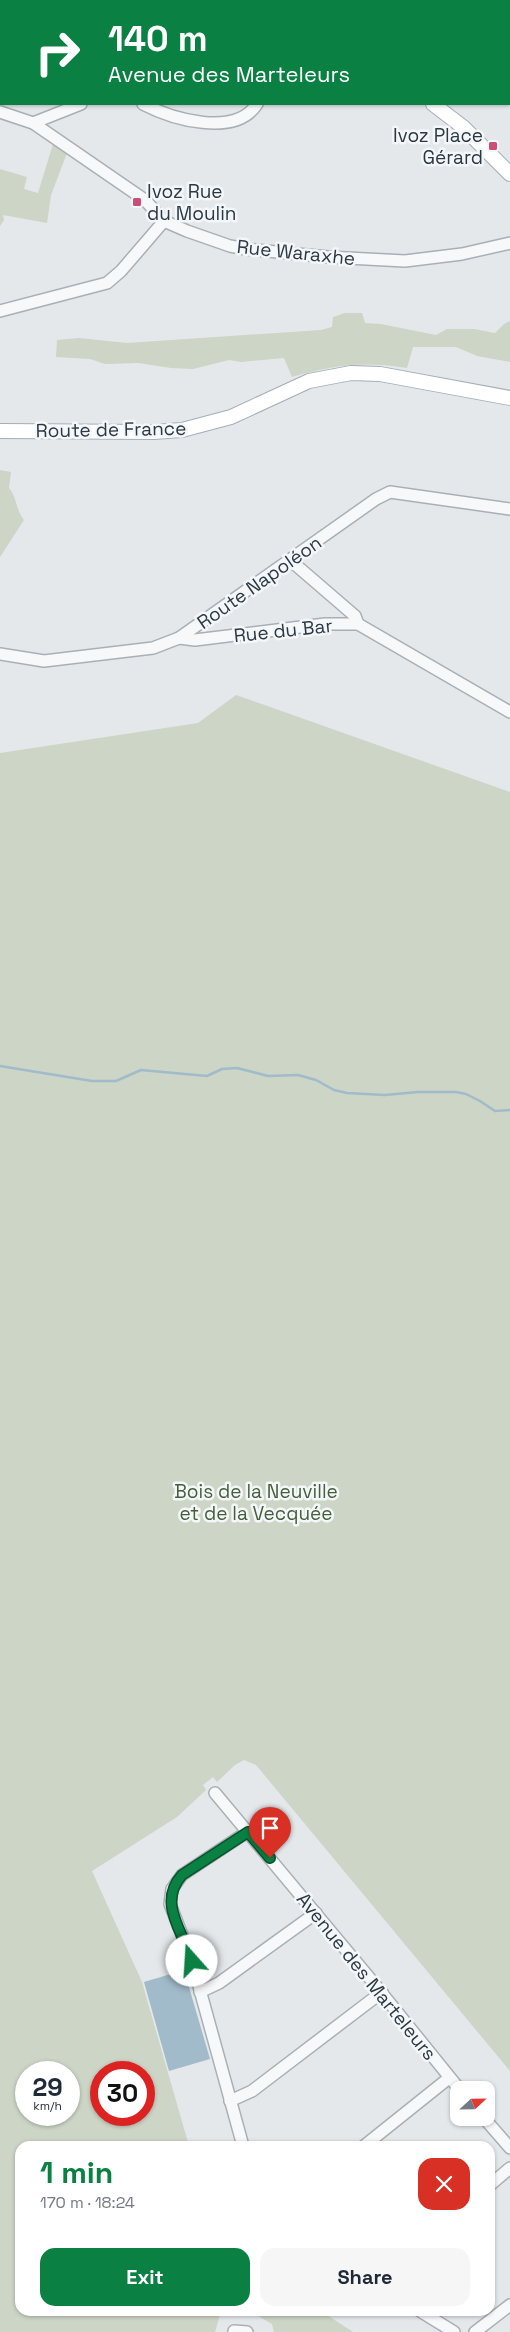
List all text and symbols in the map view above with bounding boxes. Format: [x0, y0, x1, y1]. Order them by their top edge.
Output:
text: 140 m [108, 17, 208, 61]
icon: right [25, 20, 90, 85]
text: Avenue des Marteleurs [108, 60, 350, 88]
place label: Ivoz Place Gérard [393, 123, 483, 170]
marker: Ivoz Place Gérard [487, 140, 499, 152]
place label: Ivoz Rue du Moulin [147, 179, 237, 226]
marker: Ivoz Rue du Moulin [131, 196, 143, 208]
street label: Rue Waraxhe [236, 234, 356, 271]
street label: Route de France [36, 416, 186, 443]
street label: Route Napoléon [192, 530, 327, 635]
street label: Rue du Bar [232, 613, 334, 648]
park label: Bois de la Neuville et de la Vecquée [174, 1479, 338, 1526]
pin [249, 1807, 291, 1858]
icon: arrive [256, 1814, 284, 1842]
street label: Avenue des Marteleurs [291, 1887, 442, 2065]
position arrow [165, 1934, 217, 1986]
speed limit sign: 30 [90, 2061, 155, 2126]
text: 29 [32, 2071, 63, 2103]
north arrow [450, 2081, 495, 2126]
map controls [450, 2081, 495, 2126]
text: km/h [33, 2098, 62, 2114]
text: 1 min [40, 2153, 113, 2192]
button: close [418, 2158, 470, 2210]
text: 170 m · 18:24 [40, 2192, 135, 2213]
button: Exit [40, 2248, 250, 2306]
button: Share [260, 2248, 470, 2306]

